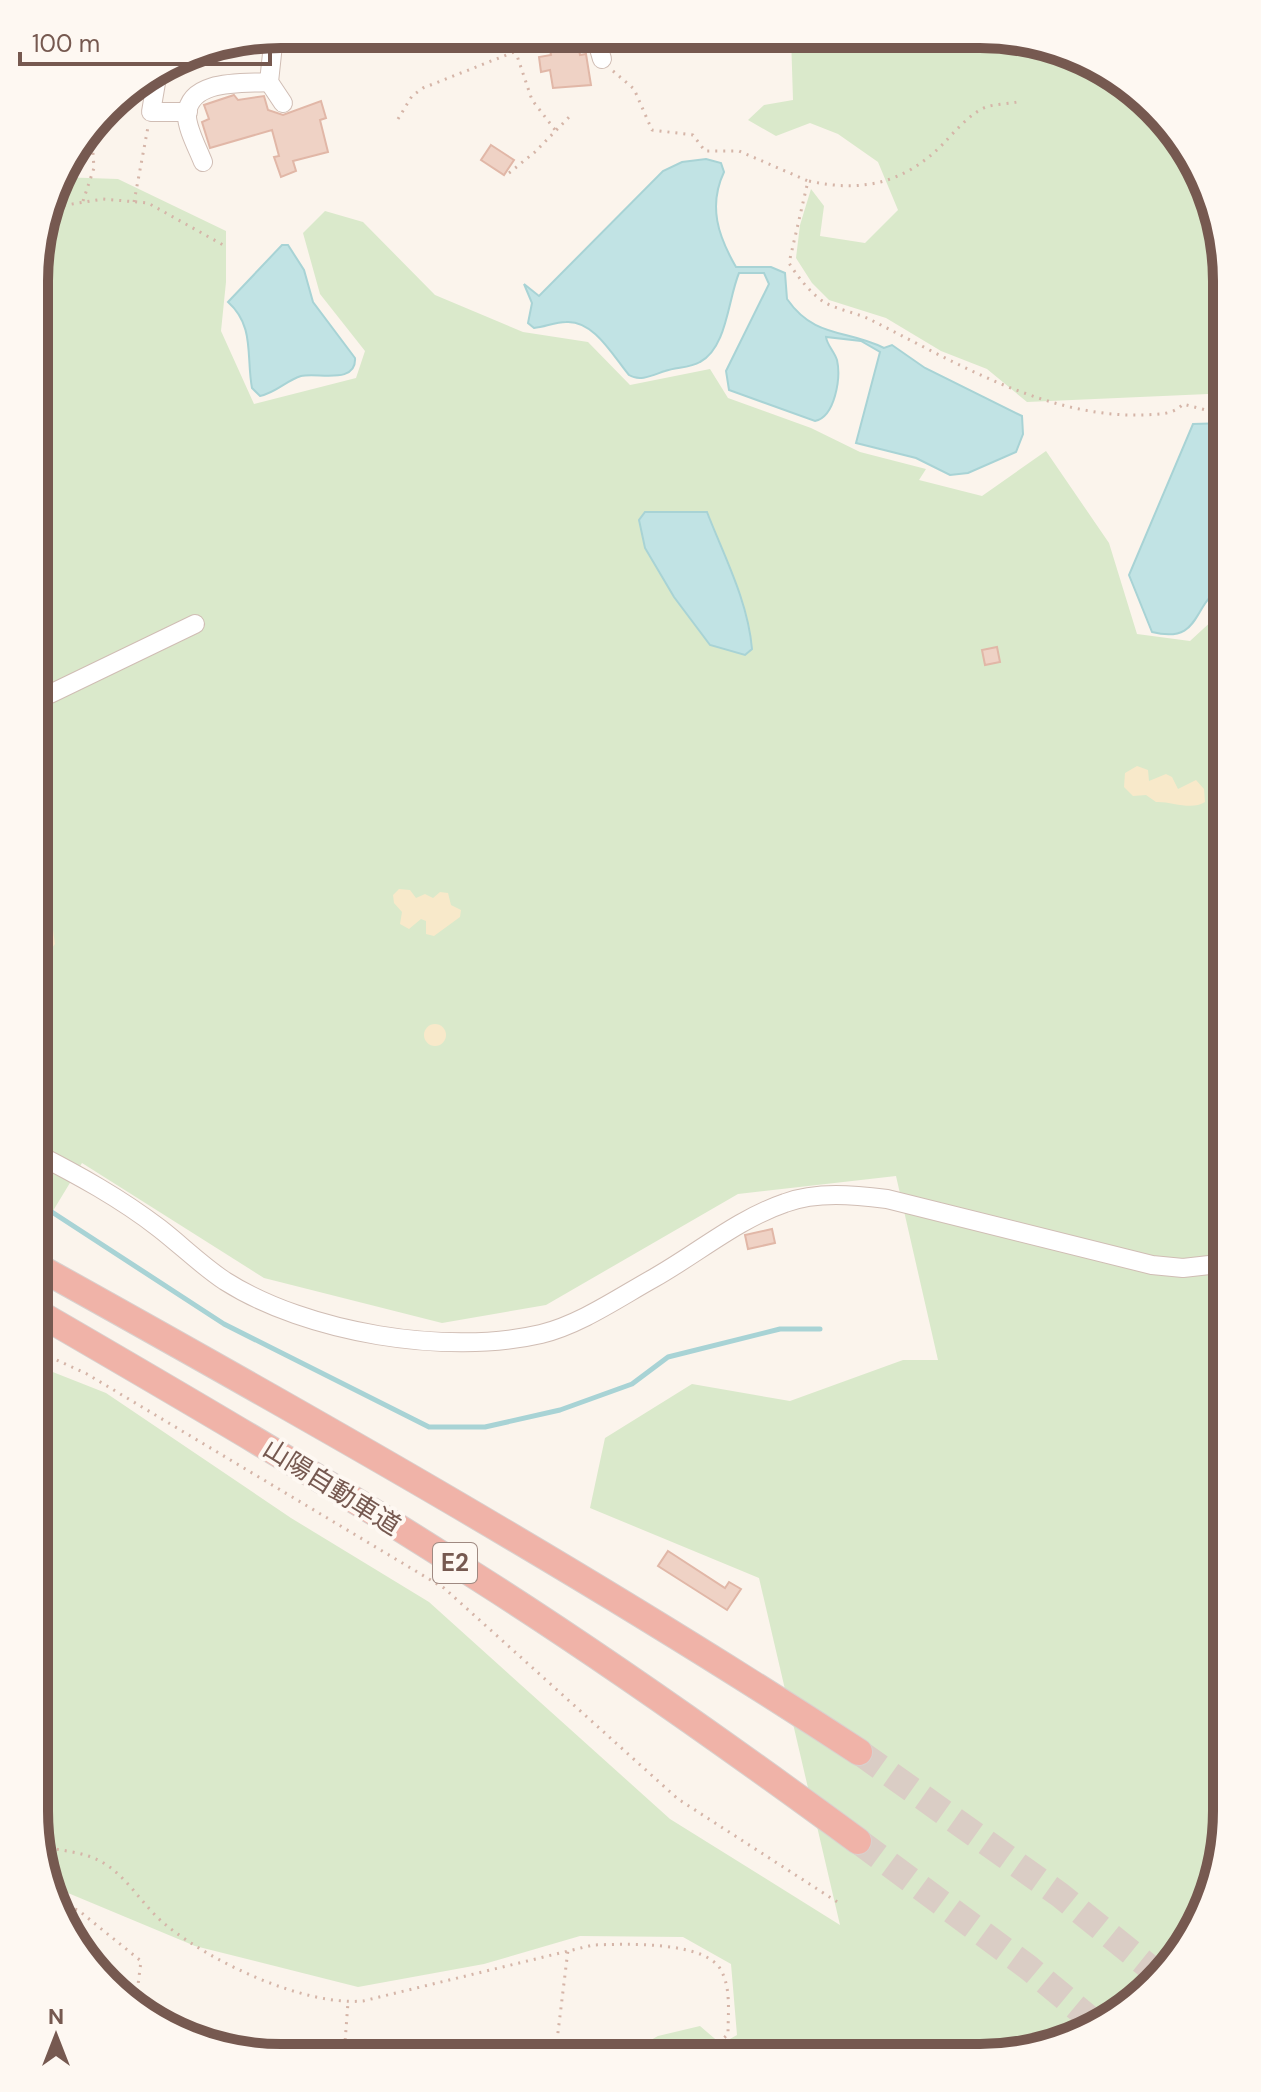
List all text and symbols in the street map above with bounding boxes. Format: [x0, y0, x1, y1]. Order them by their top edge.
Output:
scale bar [20, 16, 270, 66]
text: 100 m [32, 28, 100, 59]
street label: 山陽自動車道 [257, 1431, 407, 1543]
road number: E2 [433, 1543, 477, 1583]
north arrow [16, 1996, 96, 2076]
text: N [48, 2002, 64, 2031]

